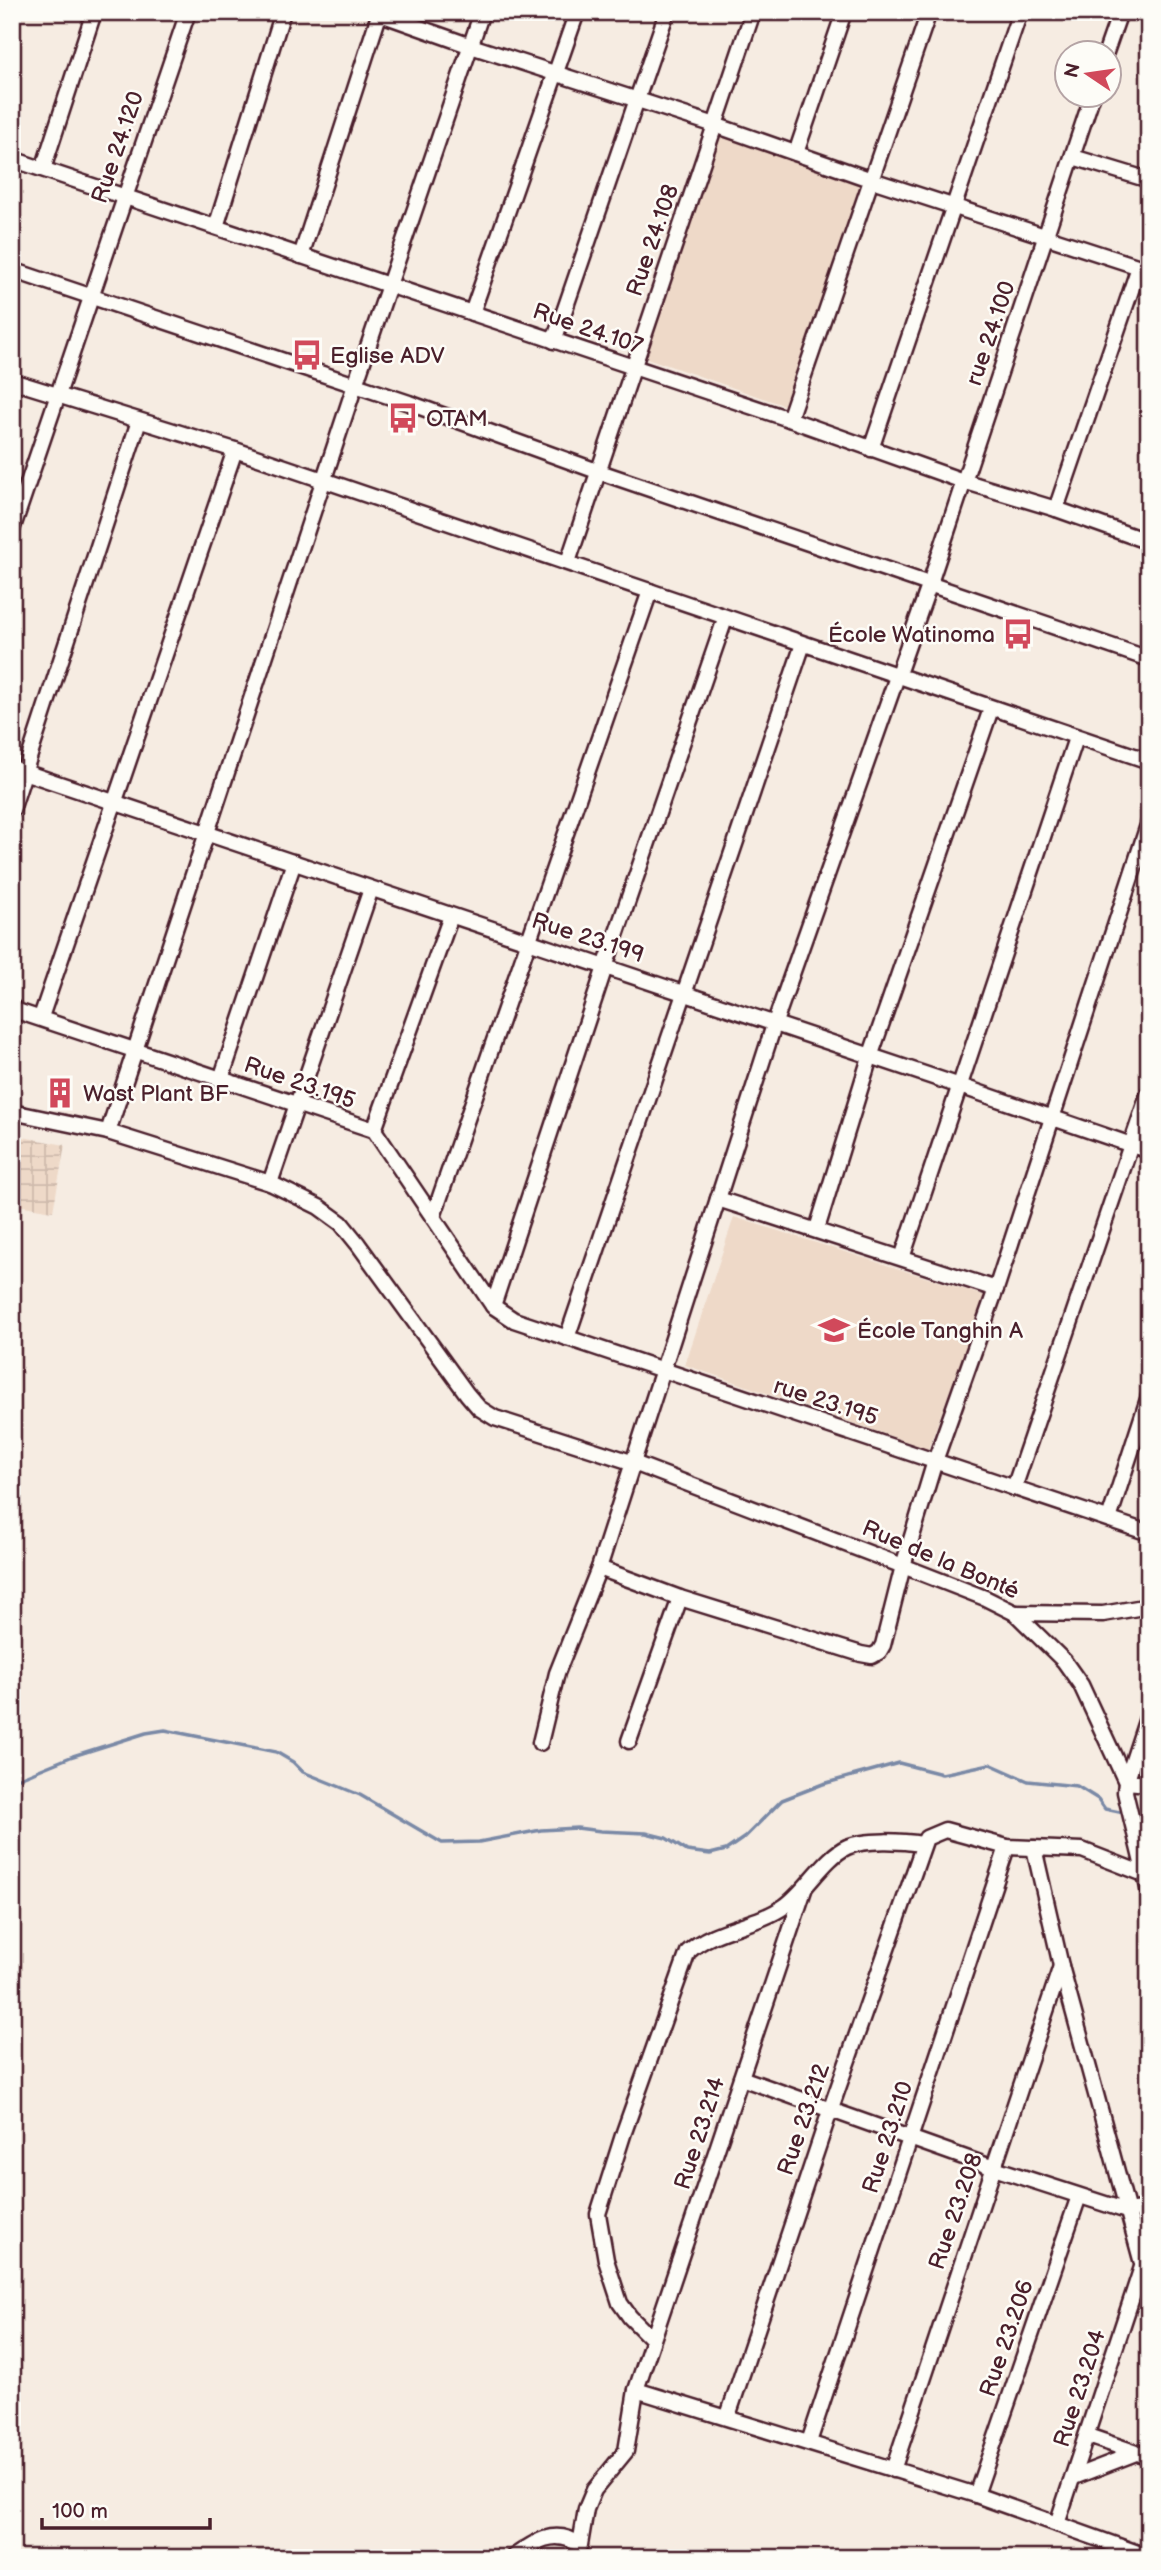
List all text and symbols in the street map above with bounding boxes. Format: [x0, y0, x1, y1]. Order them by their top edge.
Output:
north arrow [1052, 38, 1122, 108]
text: N [1060, 61, 1086, 80]
street label: Rue 24.120 [86, 88, 150, 207]
street label: Rue 24.108 [621, 181, 685, 300]
street label: rue 24.100 [960, 277, 1022, 389]
street label: Rue 24.107 [529, 297, 647, 361]
bus stop icon: Eglise ADV [290, 338, 324, 372]
place label: Eglise ADV [330, 342, 445, 370]
bus stop icon: OTAM [386, 401, 420, 435]
place label: OTAM [426, 405, 488, 433]
bus stop icon: École Watinoma [1001, 617, 1035, 651]
place label: École Watinoma [828, 621, 995, 649]
street label: Rue 23.199 [528, 907, 647, 969]
street label: Rue 23.195 [240, 1051, 359, 1115]
building icon: Wast Plant BF [43, 1076, 77, 1110]
place label: Wast Plant BF [83, 1080, 229, 1108]
school or university icon: École Tanghin A [817, 1313, 851, 1347]
place label: École Tanghin A [857, 1317, 1024, 1345]
street label: rue 23.195 [770, 1372, 881, 1432]
street label: Rue de la Bonté [858, 1514, 1024, 1606]
street label: Rue 23.212 [772, 2059, 836, 2179]
street label: Rue 23.214 [669, 2073, 731, 2193]
street label: Rue 23.210 [857, 2078, 919, 2197]
street label: Rue 23.208 [923, 2149, 989, 2273]
street label: Rue 23.206 [974, 2276, 1040, 2401]
street label: Rue 23.204 [1048, 2326, 1112, 2451]
scale bar [42, 2486, 210, 2530]
text: 100 m [52, 2499, 108, 2524]

